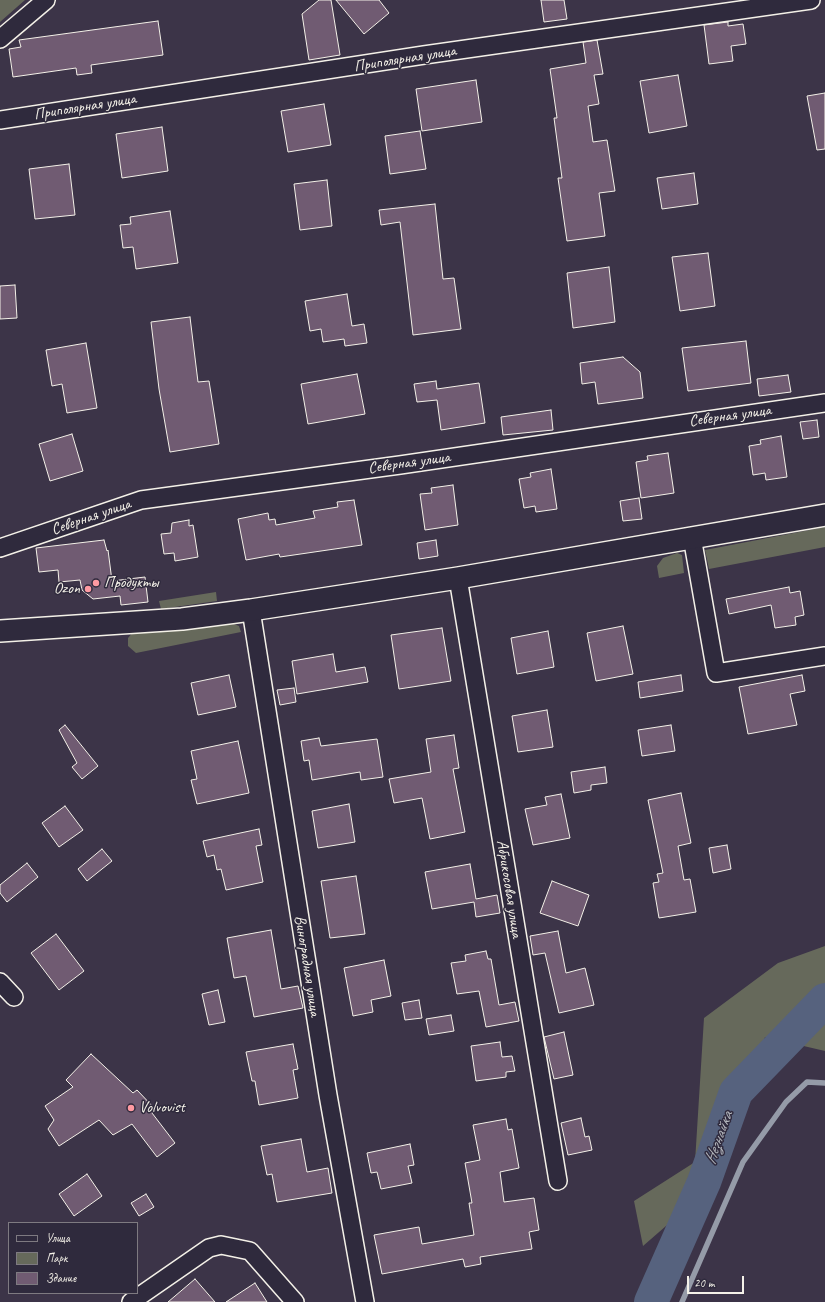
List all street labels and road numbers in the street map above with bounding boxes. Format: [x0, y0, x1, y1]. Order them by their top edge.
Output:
street label: Приполярная улица [353, 41, 457, 77]
street label: Приполярная улица [33, 89, 137, 125]
street label: Северная улица [688, 401, 772, 431]
street label: Северная улица [367, 448, 451, 478]
street label: Северная улица [49, 494, 133, 540]
street label: Абрикосовая улица [492, 839, 526, 939]
street label: Виноградная улица [290, 914, 324, 1018]

